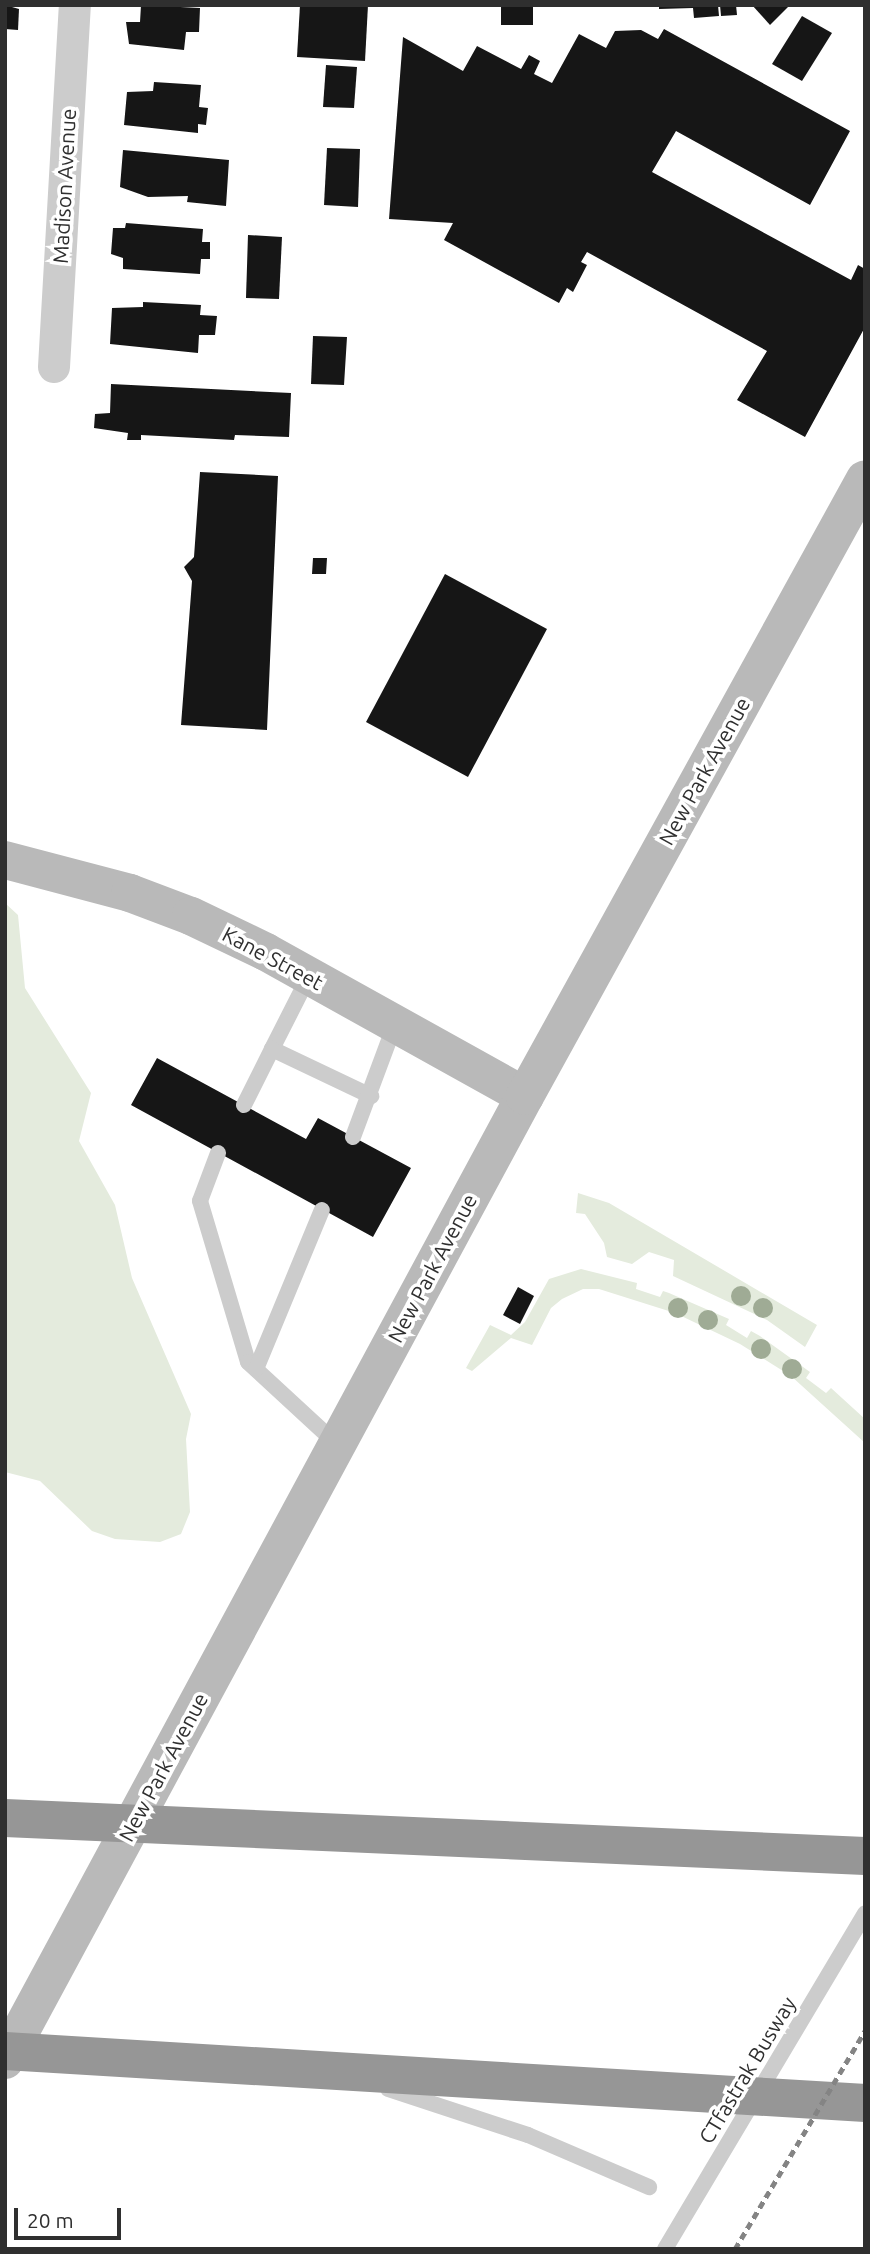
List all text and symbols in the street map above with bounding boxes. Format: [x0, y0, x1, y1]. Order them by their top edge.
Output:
street label: Madison Avenue [47, 108, 81, 264]
street label: New Park Avenue [653, 693, 755, 849]
street label: Kane Street [218, 921, 328, 995]
street label: New Park Avenue [382, 1189, 482, 1347]
street label: New Park Avenue [113, 1688, 213, 1846]
street label: CTfastrak Busway [693, 1992, 801, 2148]
scale bar [18, 2194, 124, 2238]
text: 20 m [27, 2208, 74, 2232]

